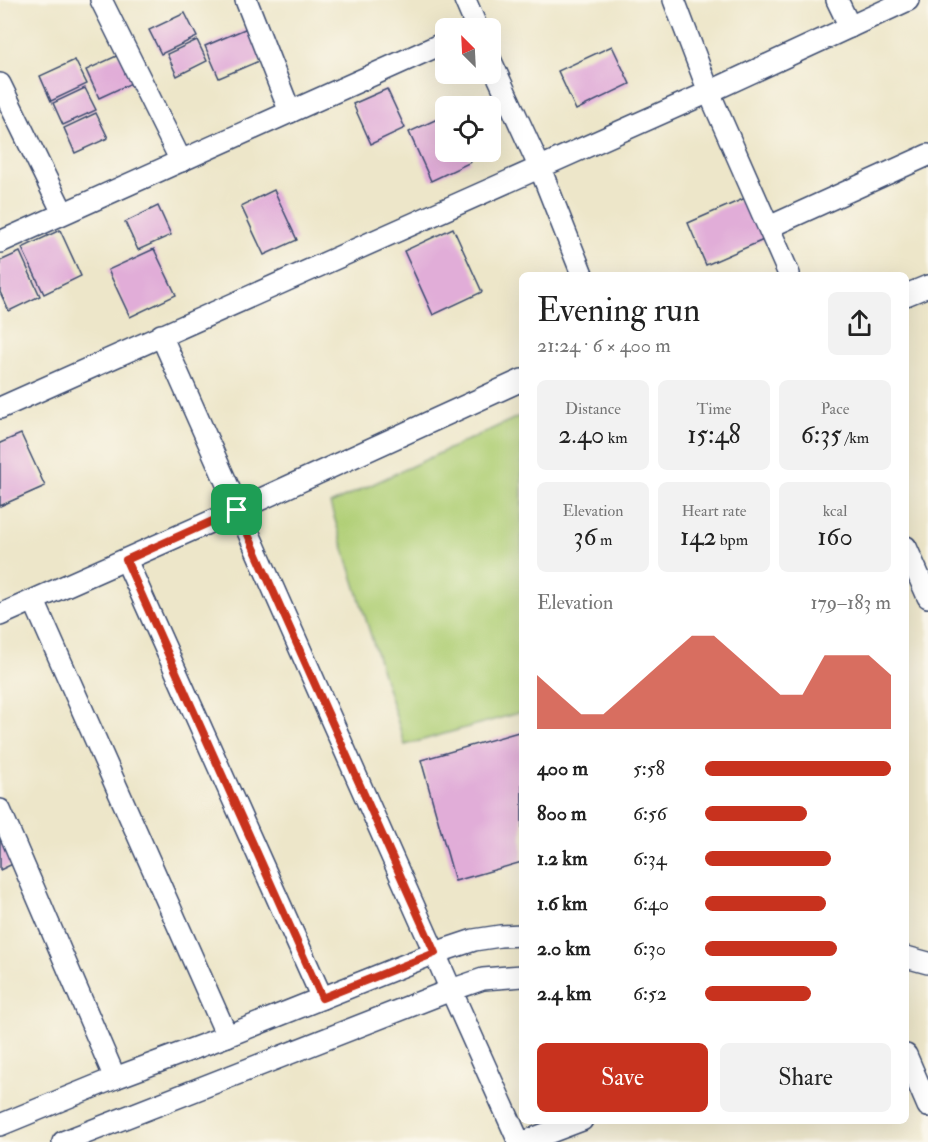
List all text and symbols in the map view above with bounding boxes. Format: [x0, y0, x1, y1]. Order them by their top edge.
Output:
north arrow [435, 18, 501, 84]
map controls [435, 18, 501, 162]
button: locate [435, 96, 501, 162]
text: Evening run [537, 290, 700, 331]
button: share [828, 292, 891, 355]
text: 21:24 · 6 × 400 m [537, 333, 671, 358]
text: Distance [565, 399, 621, 419]
text: Time [697, 399, 731, 419]
text: Pace [821, 399, 849, 419]
text: 2.40 [558, 419, 604, 451]
text: 15:48 [687, 419, 741, 451]
text: 6:35 [801, 419, 842, 451]
text: km [604, 428, 628, 448]
text: /km [842, 428, 869, 448]
pin [211, 484, 262, 535]
icon: arrive [220, 493, 253, 526]
text: Elevation [563, 501, 623, 521]
text: Heart rate [681, 501, 747, 521]
text: kcal [823, 501, 847, 521]
text: 36 [574, 521, 597, 553]
text: 142 [680, 521, 716, 553]
text: 160 [817, 521, 853, 553]
text: m [597, 530, 612, 550]
text: bpm [716, 530, 748, 550]
text: Elevation [537, 590, 613, 615]
text: 179–183 m [810, 590, 891, 615]
text: 400 m [537, 756, 588, 781]
text: 5:58 [633, 756, 665, 781]
text: 800 m [537, 801, 587, 826]
text: 6:56 [633, 801, 667, 826]
text: 1.2 km [537, 846, 587, 871]
text: 6:34 [633, 846, 666, 871]
text: 1.6 km [537, 891, 587, 916]
text: 6:40 [633, 891, 669, 916]
text: 2.0 km [537, 936, 591, 961]
text: 6:30 [633, 936, 666, 961]
text: 2.4 km [537, 981, 591, 1006]
text: 6:52 [633, 981, 667, 1006]
button: Save [537, 1043, 708, 1112]
button: Share [720, 1043, 891, 1112]

